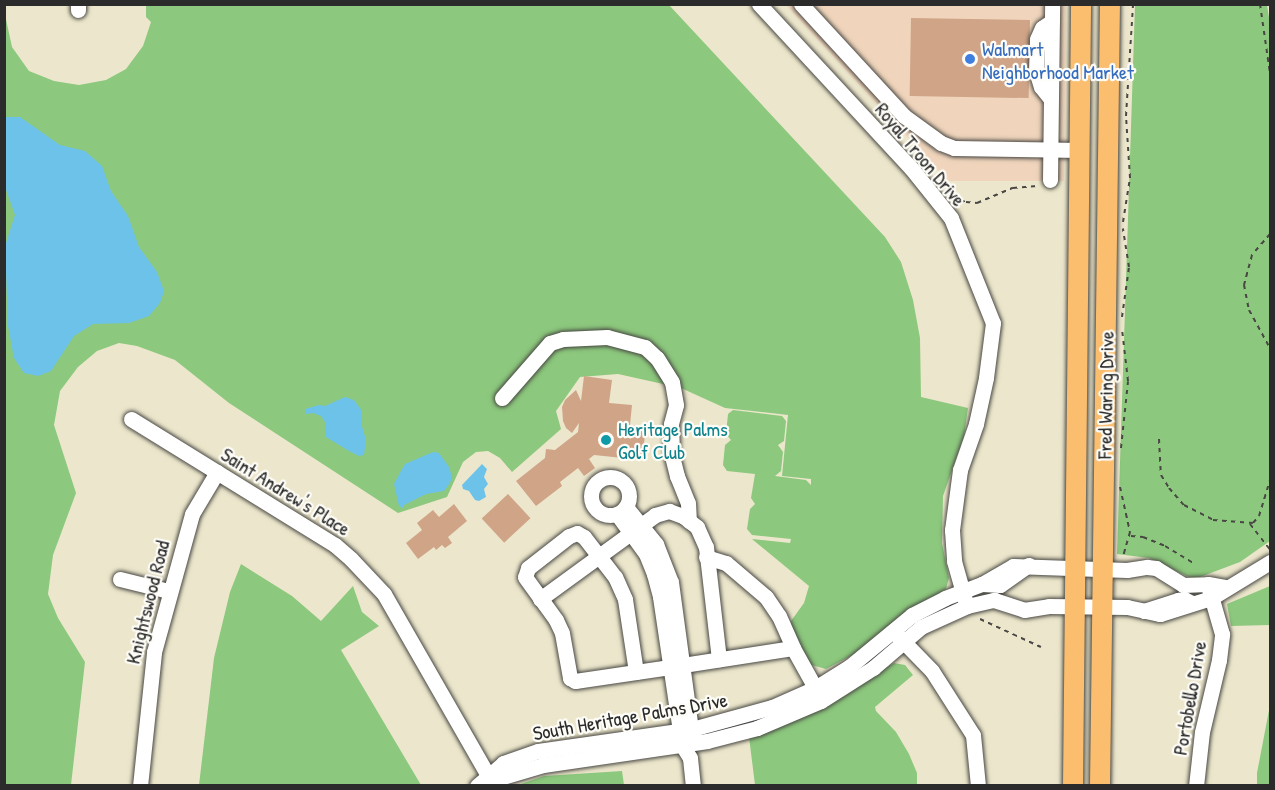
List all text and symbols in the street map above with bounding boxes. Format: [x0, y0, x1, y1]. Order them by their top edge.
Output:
place label: Walmart Neighborhood Market [982, 36, 1134, 83]
marker: Walmart Neighborhood Market [963, 52, 977, 66]
street label: Royal Troon Drive [871, 97, 971, 211]
street label: Fred Waring Drive [1092, 331, 1118, 459]
place label: Heritage Palms Golf Club [618, 416, 728, 463]
marker: Heritage Palms Golf Club [599, 433, 613, 447]
street label: Saint Andrew's Place [217, 442, 355, 540]
street label: Knightswood Road [120, 538, 174, 666]
street label: Portobello Drive [1167, 639, 1211, 757]
street label: South Heritage Palms Drive [531, 687, 729, 745]

